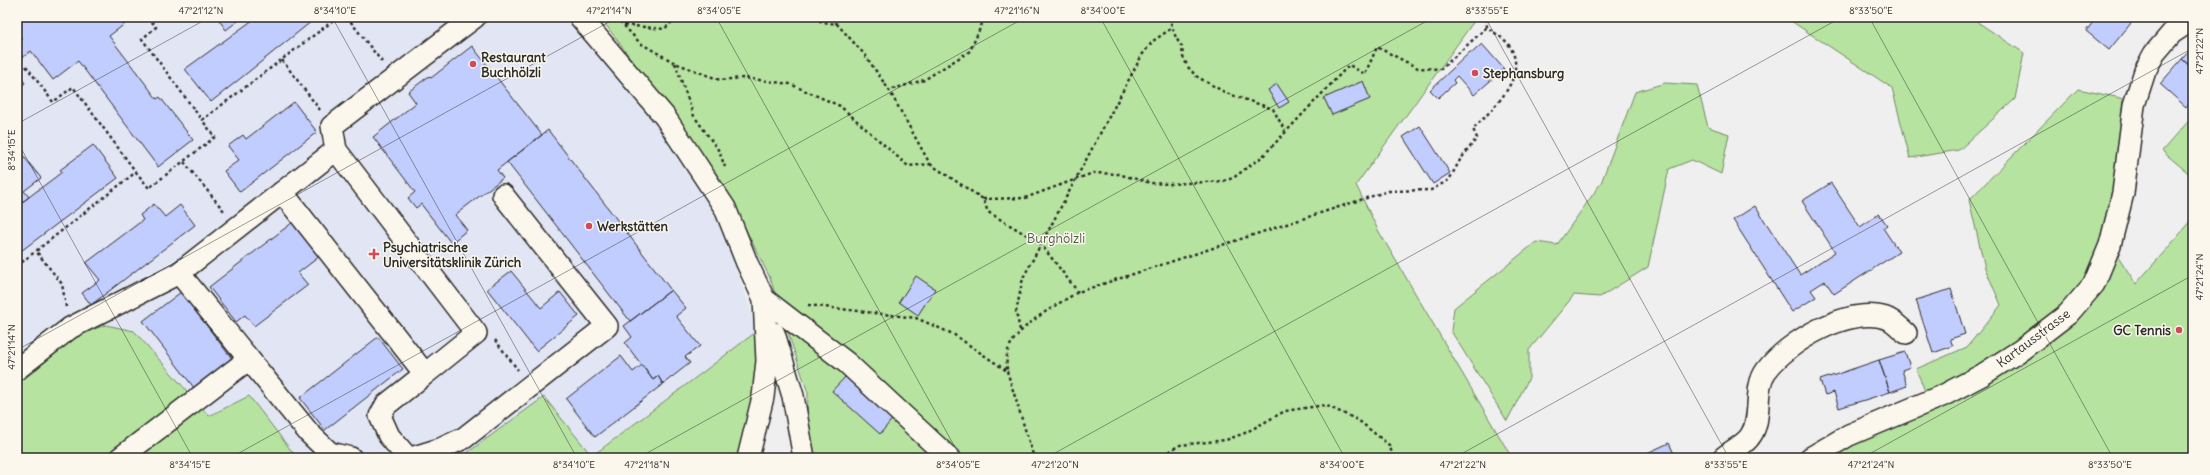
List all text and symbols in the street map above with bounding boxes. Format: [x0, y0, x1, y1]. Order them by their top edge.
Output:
text: 47°21'12"N [178, 4, 224, 17]
text: 8°34'10"E [314, 4, 356, 17]
text: 47°21'14"N [586, 4, 632, 17]
text: 8°34'05"E [697, 4, 741, 17]
text: 47°21'16"N [994, 4, 1040, 17]
text: 8°34'00"E [1081, 4, 1126, 17]
text: 8°33'55"E [1465, 4, 1509, 17]
text: 8°33'50"E [1849, 4, 1893, 17]
text: 47°21'22"N [2193, 28, 2206, 74]
place label: Restaurant Buchhölzli [481, 49, 546, 81]
marker: Restaurant Buchhölzli [468, 59, 478, 69]
place label: Stephansburg [1483, 65, 1564, 82]
marker: Stephansburg [1470, 68, 1480, 78]
text: 8°34'15"E [5, 129, 18, 171]
place label: Werkstätten [597, 218, 669, 235]
marker: Werkstätten [584, 221, 594, 231]
park label: Burghölzli [1027, 230, 1085, 247]
place label: Psychiatrische Universitätsklinik Zürich [383, 239, 522, 271]
marker: Psychiatrische Universitätsklinik Zürich [368, 248, 380, 260]
text: 47°21'24"N [2193, 254, 2206, 300]
street label: Kartausstrasse [1993, 305, 2073, 372]
place label: GC Tennis [2113, 322, 2171, 339]
text: 47°21'14"N [5, 324, 18, 370]
marker: GC Tennis [2174, 325, 2184, 335]
text: 8°34'15"E [169, 458, 211, 471]
text: 8°34'10"E [553, 458, 595, 471]
text: 47°21'18"N [624, 458, 670, 471]
text: 8°34'05"E [936, 458, 980, 471]
text: 47°21'20"N [1031, 458, 1079, 471]
text: 8°34'00"E [1320, 458, 1365, 471]
text: 47°21'22"N [1440, 458, 1486, 471]
text: 8°33'55"E [1704, 458, 1748, 471]
text: 47°21'24"N [1848, 458, 1894, 471]
text: 8°33'50"E [2088, 458, 2132, 471]

